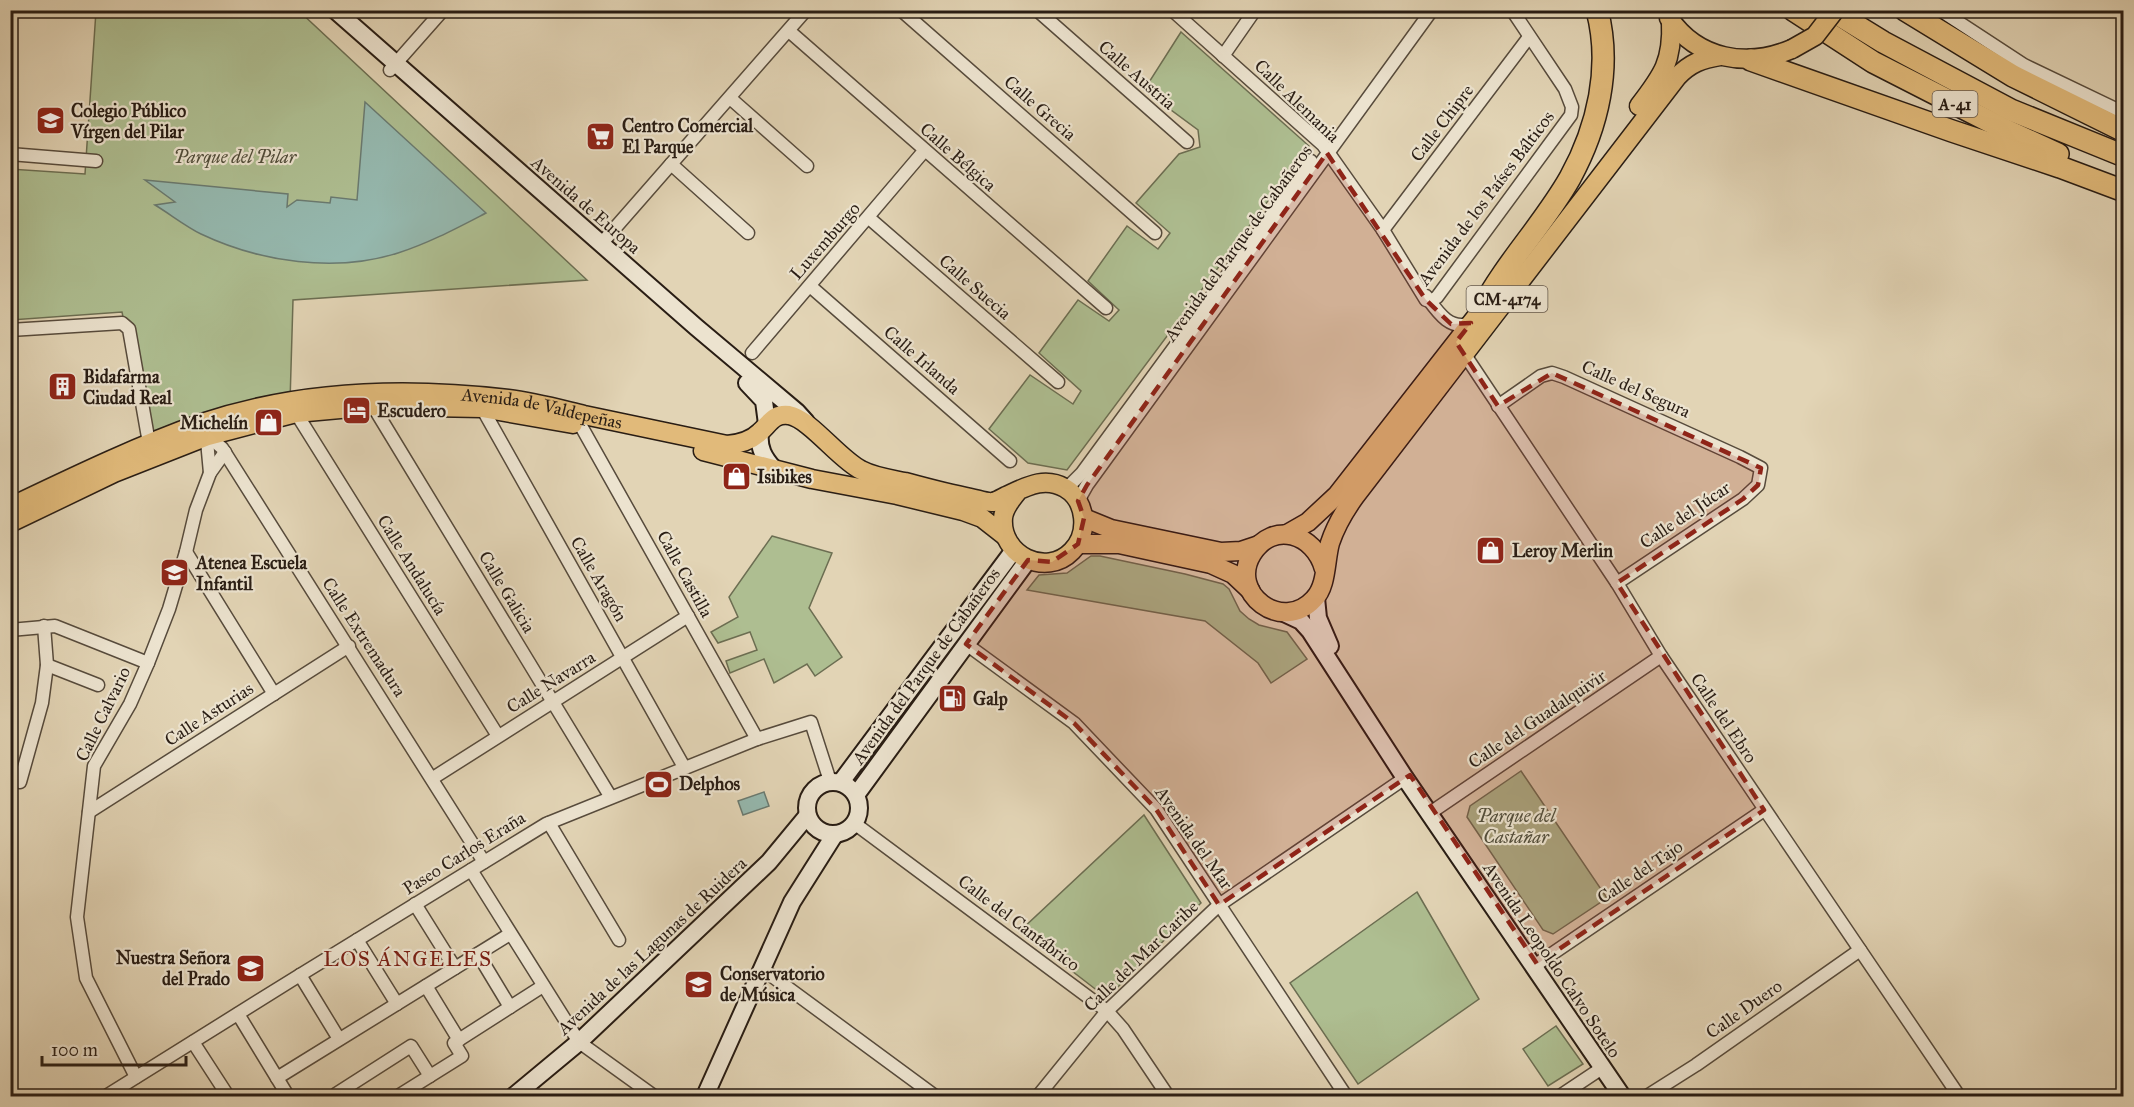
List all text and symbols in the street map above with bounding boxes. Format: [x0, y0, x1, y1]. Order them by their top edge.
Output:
street label: Calle Austria [1094, 36, 1180, 115]
street label: Calle Alemania [1250, 55, 1345, 148]
street label: Calle Grecia [999, 71, 1081, 146]
street label: Calle Chipre [1406, 80, 1478, 166]
road number: A-41 [1932, 91, 1978, 117]
place label: Colegio Público Vírgen del Pilar [70, 100, 186, 144]
school or university icon: Colegio Público Vírgen del Pilar [34, 105, 66, 137]
street label: Avenida de los Países Bálticos [1412, 106, 1559, 291]
place label: Centro Comercial El Parque [622, 115, 754, 159]
street label: Calle Bélgica [915, 118, 1001, 197]
supermarket icon: Centro Comercial El Parque [585, 120, 617, 152]
street label: Avenida del Parque de Cabañeros [1159, 140, 1318, 347]
park label: Parque del Pilar [174, 146, 298, 168]
street label: Avenida de Europa [526, 151, 646, 259]
street label: Luxemburgo [785, 198, 866, 285]
street label: Calle Suecia [934, 250, 1016, 325]
road number: CM-4174 [1466, 286, 1547, 312]
street label: Calle Irlanda [879, 321, 965, 399]
street label: Calle del Segura [1578, 355, 1694, 424]
place label: Bidafarma Ciudad Real [83, 366, 173, 409]
building icon: Bidafarma Ciudad Real [46, 371, 78, 403]
street label: Avenida de Valdepeñas [460, 384, 624, 434]
hotel icon: Escudero [340, 395, 372, 427]
place label: Escudero [377, 400, 446, 422]
shop icon: Michelín [253, 407, 285, 439]
place label: Michelín [180, 412, 248, 434]
shop icon: Isibikes [720, 461, 752, 493]
place label: Isibikes [757, 466, 812, 488]
street label: Calle del Júcar [1635, 476, 1735, 554]
street label: Calle Andalucía [372, 511, 452, 619]
street label: Calle Castilla [652, 527, 718, 622]
street label: Calle Aragón [565, 532, 632, 626]
shop icon: Leroy Merlin [1475, 535, 1507, 567]
place label: Leroy Merlin [1512, 540, 1613, 563]
street label: Calle Galicia [474, 547, 540, 637]
place label: Atenea Escuela Infantil [195, 552, 308, 595]
school or university icon: Atenea Escuela Infantil [159, 557, 191, 589]
street label: Avenida del Parque de Cabañeros [847, 563, 1006, 770]
street label: Calle Extremadura [317, 573, 411, 701]
street label: Calle Navarra [503, 646, 600, 718]
street label: Calle Calvario [71, 663, 135, 765]
street label: Calle del Guadalquivir [1464, 665, 1611, 774]
street label: Calle del Ebro [1686, 669, 1762, 767]
street label: Calle Asturias [160, 677, 258, 751]
fuel station icon: Galp [936, 683, 968, 715]
place label: Galp [973, 688, 1008, 711]
sports icon: Delphos [642, 768, 674, 800]
place label: Delphos [679, 773, 741, 796]
street label: Avenida del Mar [1150, 781, 1238, 894]
park label: Parque del Castañar [1477, 805, 1557, 848]
street label: Paseo Carlos Eraña [399, 806, 530, 900]
street label: Calle del Tajo [1593, 835, 1687, 909]
street label: Avenida de las Lagunas de Ruidera [552, 852, 752, 1041]
street label: Avenida Leopoldo Calvo Sotelo [1478, 857, 1626, 1062]
street label: Calle del Cantábrico [954, 870, 1084, 976]
street label: Calle del Mar Caribe [1079, 896, 1203, 1016]
district label: LOS ÁNGELES [323, 946, 493, 972]
place label: Nuestra Señora del Prado [116, 947, 230, 990]
school or university icon: Nuestra Señora del Prado [235, 952, 267, 984]
place label: Conservatorio de Música [720, 963, 825, 1006]
school or university icon: Conservatorio de Música [683, 968, 715, 1000]
street label: Calle Duero [1702, 975, 1786, 1043]
scale bar [42, 1029, 186, 1067]
text: 100 m [51, 1039, 98, 1061]

